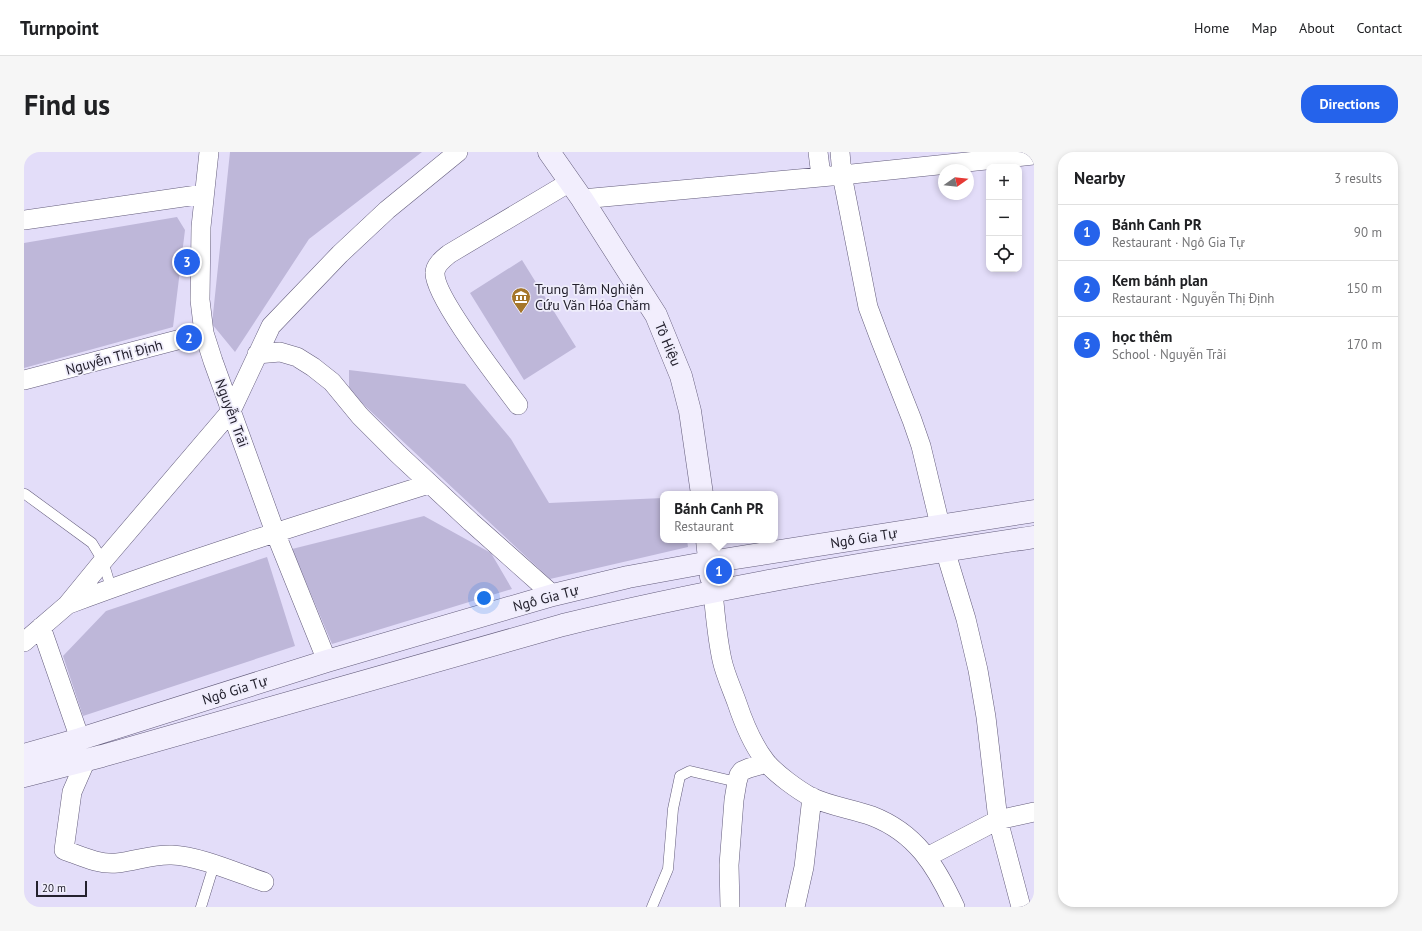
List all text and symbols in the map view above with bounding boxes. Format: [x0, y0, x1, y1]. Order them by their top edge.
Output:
text: Turnpoint [20, 16, 99, 40]
text: Home [1194, 19, 1229, 37]
text: Map [1251, 19, 1277, 37]
text: About [1299, 19, 1335, 37]
text: Contact [1357, 19, 1402, 37]
button: Directions [1301, 85, 1398, 123]
text: Find us [24, 86, 110, 123]
north arrow [938, 164, 974, 200]
map controls [986, 164, 1022, 272]
button: + [986, 164, 1022, 200]
text: Nearby [1074, 167, 1125, 189]
text: 3 results [1334, 170, 1382, 187]
button: − [986, 200, 1022, 236]
text: Bánh Canh PR [1112, 215, 1202, 234]
text: 1 [1083, 224, 1091, 241]
text: 90 m [1354, 224, 1382, 241]
text: Restaurant · Ngô Gia Tự [1112, 234, 1245, 251]
button: locate [986, 236, 1022, 272]
pin: 3 [174, 247, 200, 277]
text: Kem bánh plan [1112, 271, 1208, 290]
place label: Trung Tâm Nghiên Cứu Văn Hóa Chăm [535, 280, 650, 314]
text: 2 [1083, 280, 1091, 297]
text: 150 m [1347, 280, 1382, 297]
museum icon: Trung Tâm Nghiên Cứu Văn Hóa Chăm [510, 286, 532, 314]
text: Restaurant · Nguyễn Thị Định [1112, 290, 1274, 307]
street label: Tô Hiệu [651, 319, 685, 369]
pin: 2 [176, 323, 202, 353]
text: học thêm [1112, 327, 1172, 346]
street label: Nguyễn Thị Định [64, 335, 164, 379]
text: 3 [1083, 336, 1091, 353]
text: 170 m [1347, 336, 1382, 353]
text: School · Nguyễn Trãi [1112, 346, 1226, 363]
street label: Nguyễn Trãi [211, 376, 253, 450]
popup [660, 491, 778, 543]
text: Bánh Canh PR [674, 499, 764, 518]
text: Restaurant [674, 518, 734, 535]
street label: Ngô Gia Tự [829, 524, 899, 552]
pin: 1 [706, 556, 732, 586]
street label: Ngô Gia Tự [511, 581, 581, 615]
your location [474, 588, 494, 608]
street label: Ngô Gia Tự [200, 671, 270, 709]
scale bar [36, 879, 87, 898]
text: 20 m [42, 881, 66, 895]

